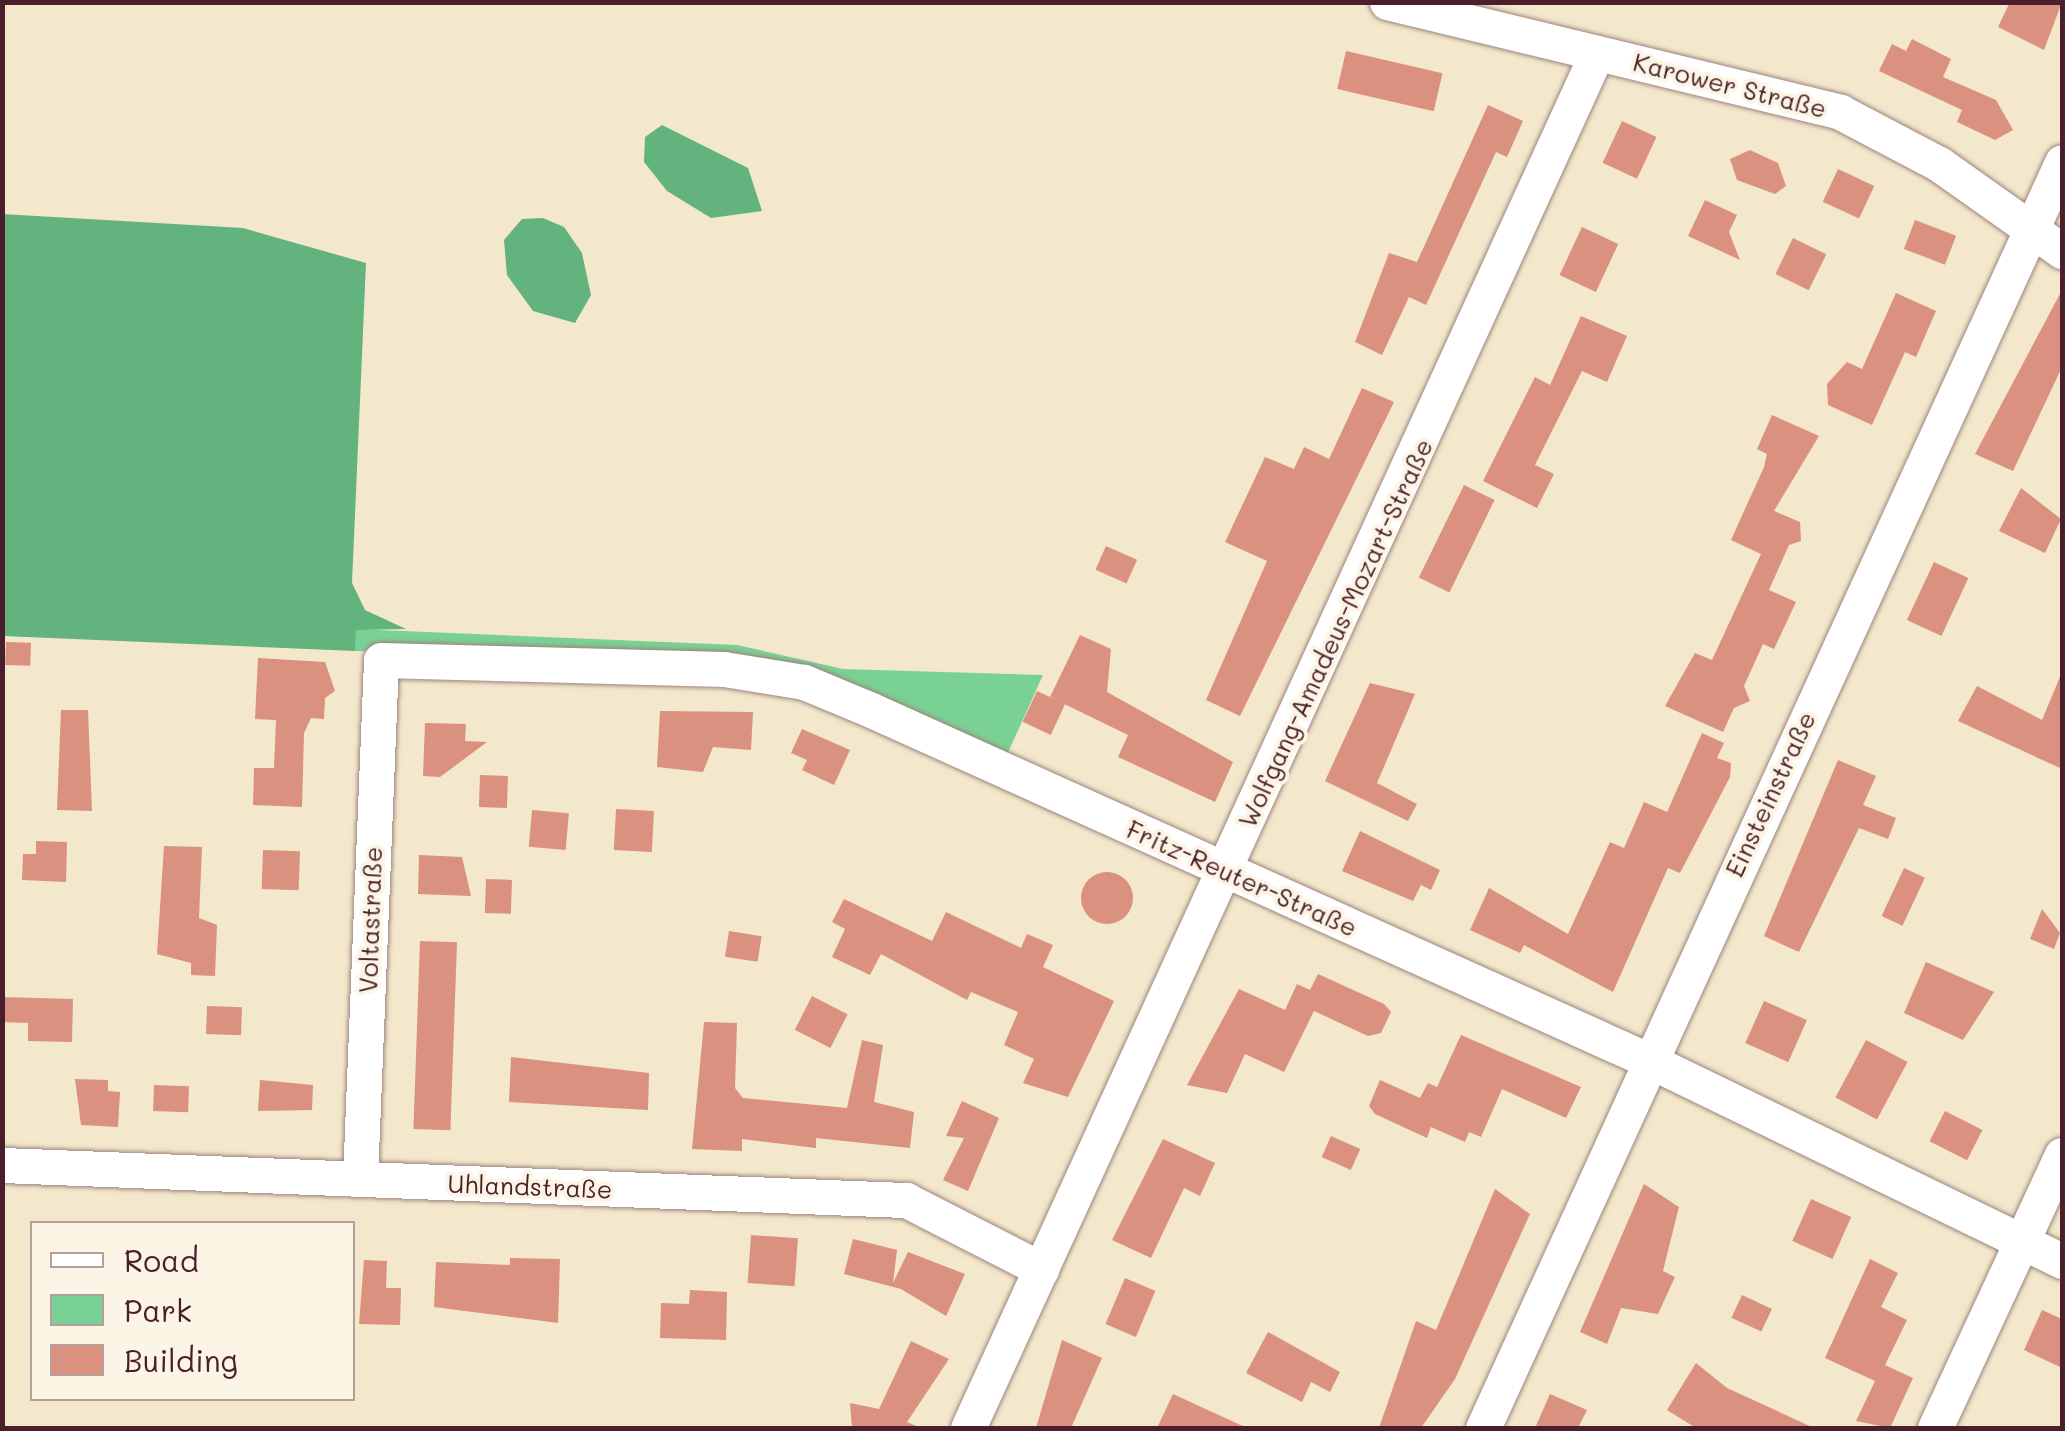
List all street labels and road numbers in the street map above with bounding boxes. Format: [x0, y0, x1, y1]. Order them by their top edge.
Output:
street label: Karower Straße [1630, 46, 1830, 124]
street label: Wolfgang-Amadeus-Mozart-Straße [1232, 434, 1438, 832]
street label: Einsteinstraße [1719, 707, 1821, 881]
street label: Fritz-Reuter-Straße [1122, 814, 1362, 942]
street label: Voltastraße [352, 846, 388, 994]
street label: Uhlandstraße [447, 1168, 613, 1204]

